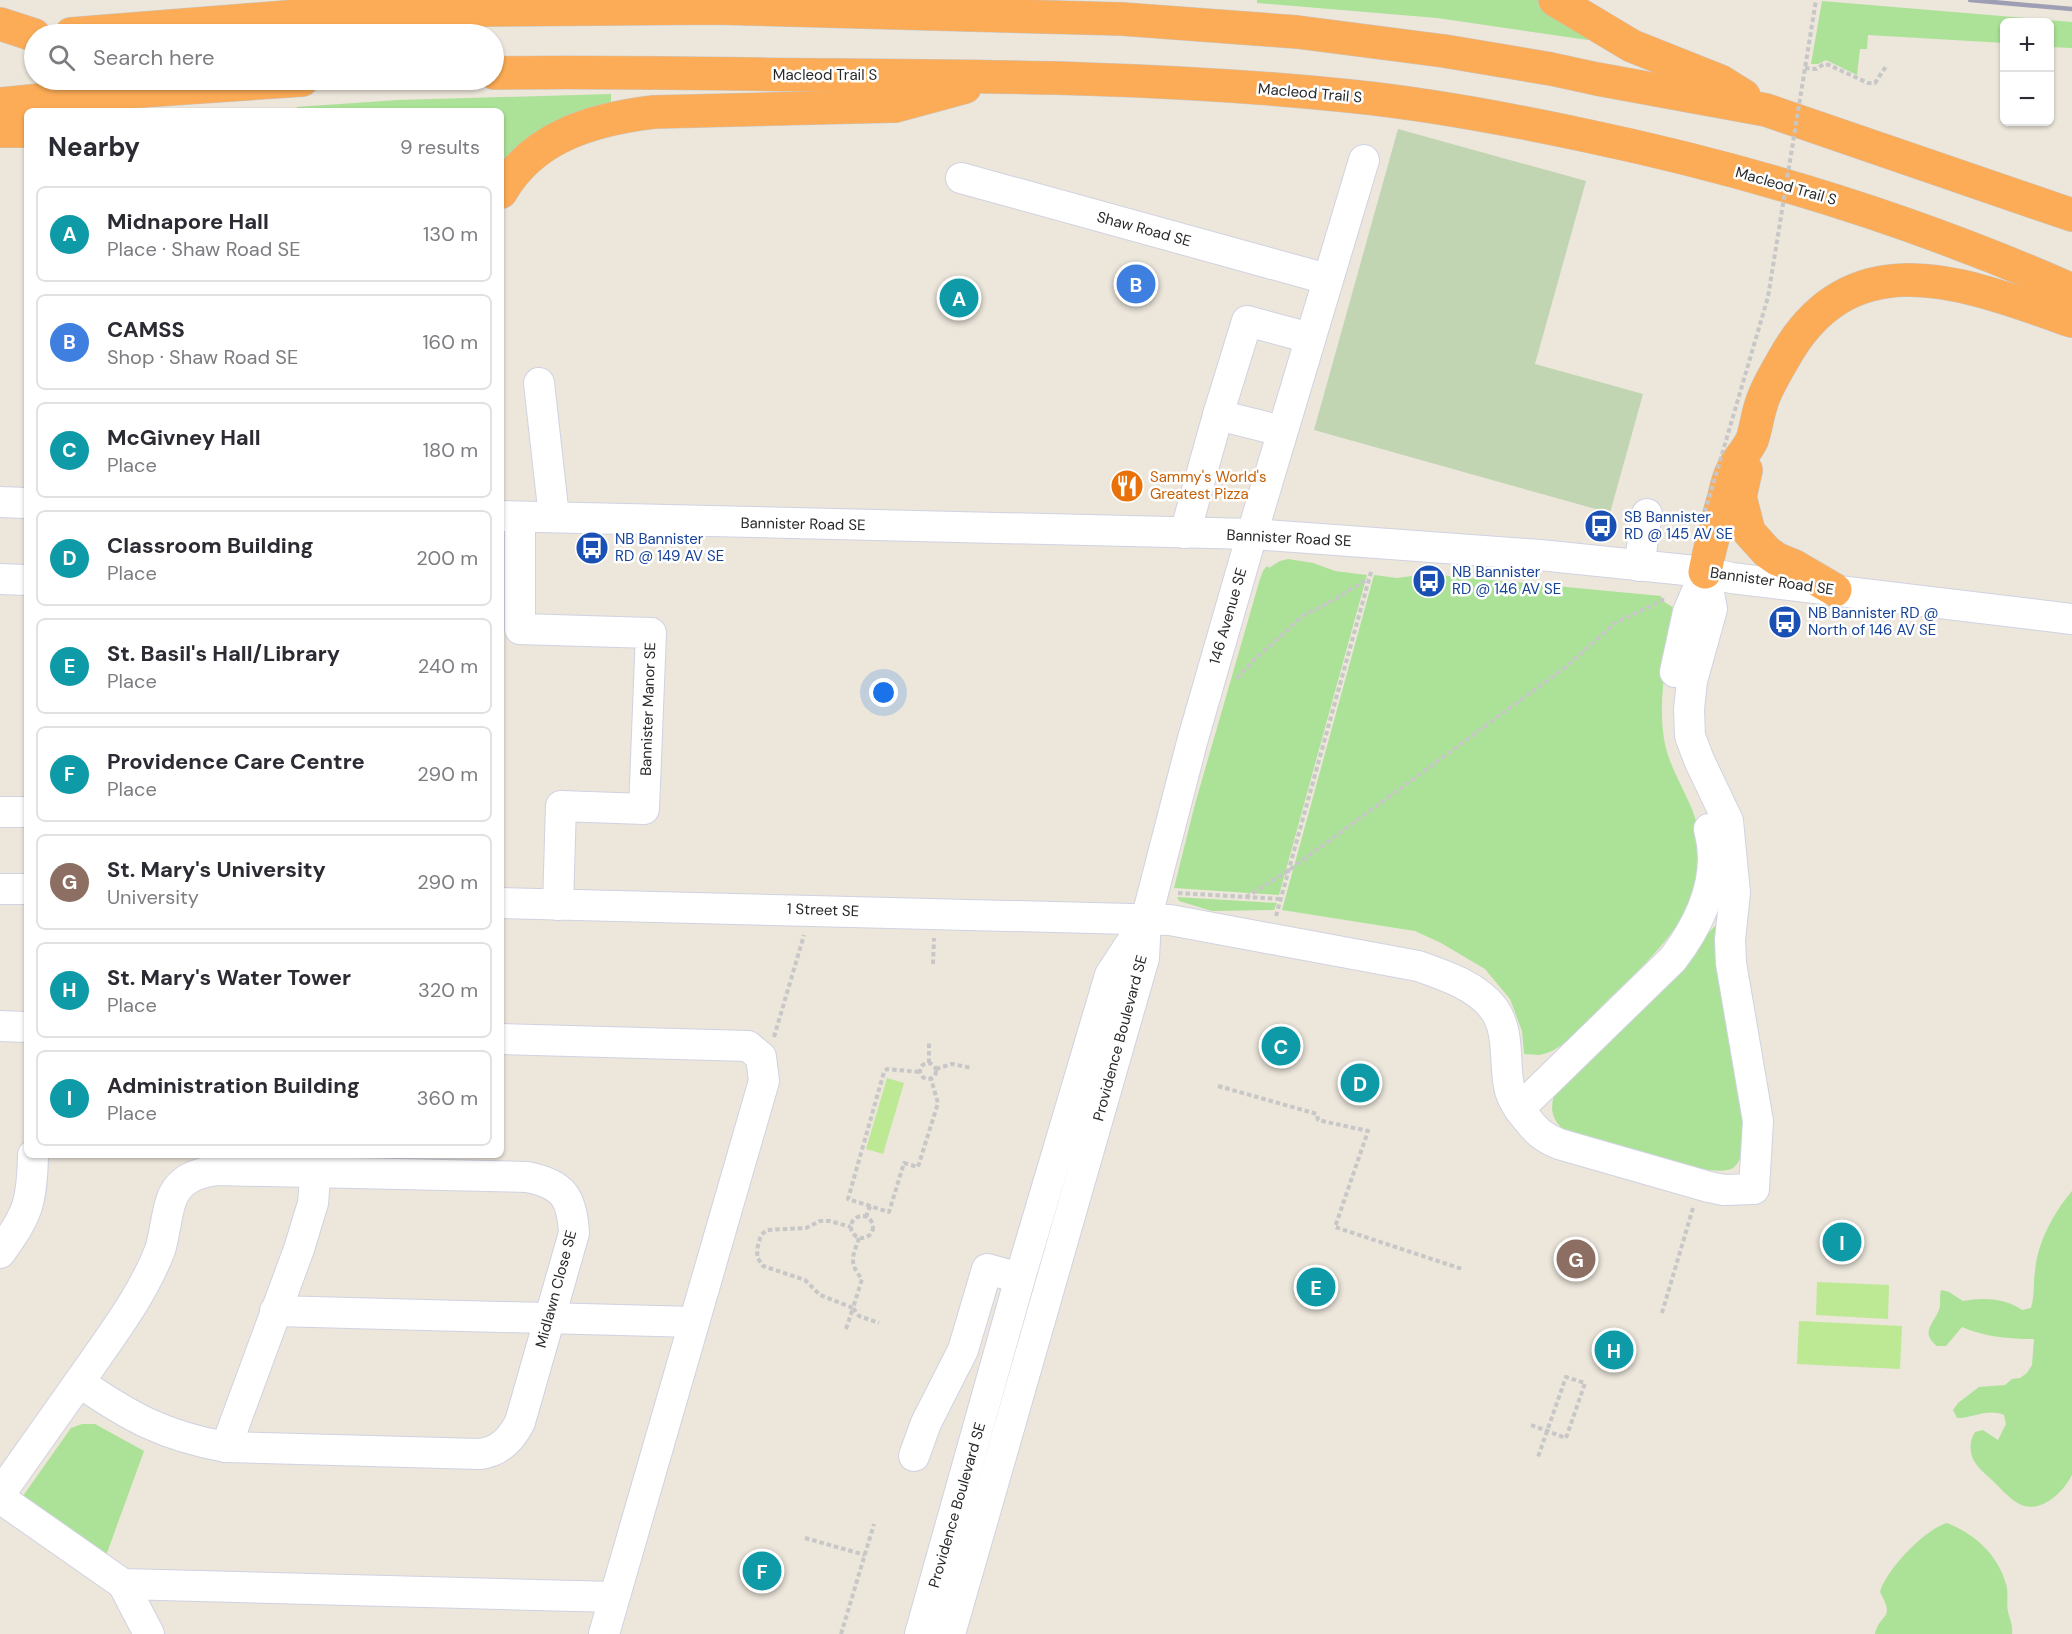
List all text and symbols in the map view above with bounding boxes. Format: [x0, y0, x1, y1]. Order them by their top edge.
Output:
map controls [2000, 18, 2054, 126]
button: + [2000, 18, 2054, 72]
search box [24, 24, 504, 90]
icon: search [45, 41, 78, 74]
text: Search here [93, 43, 214, 72]
street label: Macleod Trail S [773, 65, 878, 85]
button: − [2000, 72, 2054, 126]
street label: Macleod Trail S [1257, 78, 1363, 108]
text: Nearby [48, 130, 140, 164]
text: 9 results [400, 134, 480, 160]
street label: Macleod Trail S [1733, 162, 1839, 210]
text: Midnapore Hall [107, 207, 269, 236]
street label: Shaw Road SE [1095, 207, 1193, 251]
text: A [62, 221, 77, 247]
text: 130 m [423, 221, 478, 247]
text: Place · Shaw Road SE [107, 236, 300, 262]
pin: B [1116, 262, 1156, 306]
pin: A [940, 276, 978, 320]
text: CAMSS [107, 315, 185, 344]
text: B [63, 329, 76, 355]
text: 160 m [422, 329, 478, 355]
text: Shop · Shaw Road SE [107, 344, 298, 370]
text: McGivney Hall [107, 423, 261, 452]
text: C [62, 437, 77, 463]
text: 180 m [423, 437, 478, 463]
text: Place [107, 452, 157, 478]
place label: Sammy's World's Greatest Pizza [1150, 467, 1266, 504]
restaurant icon: Sammy's World's Greatest Pizza [1109, 468, 1145, 504]
place label: SB Bannister RD @ 145 AV SE [1624, 507, 1733, 544]
bus stop icon: SB Bannister RD @ 145 AV SE [1583, 508, 1619, 544]
street label: Bannister Road SE [740, 513, 866, 535]
street label: Bannister Road SE [1226, 525, 1352, 551]
place label: NB Bannister RD @ 149 AV SE [615, 529, 724, 566]
bus stop icon: NB Bannister RD @ 149 AV SE [574, 530, 610, 566]
text: Classroom Building [107, 531, 314, 560]
text: D [62, 545, 77, 571]
text: 200 m [416, 545, 478, 571]
text: Place [107, 560, 157, 586]
place label: NB Bannister RD @ 146 AV SE [1452, 562, 1561, 599]
street label: Bannister Road SE [1709, 562, 1835, 600]
bus stop icon: NB Bannister RD @ 146 AV SE [1411, 563, 1447, 599]
street label: 146 Avenue SE [1205, 565, 1251, 667]
place label: NB Bannister RD @ North of 146 AV SE [1808, 603, 1939, 640]
bus stop icon: NB Bannister RD @ North of 146 AV SE [1767, 604, 1803, 640]
text: St. Basil's Hall/Library [107, 639, 340, 668]
street label: Bannister Manor SE [636, 642, 660, 776]
text: E [64, 653, 75, 679]
text: 240 m [418, 653, 478, 679]
text: Place [107, 668, 157, 694]
your location [869, 678, 898, 707]
text: Providence Care Centre [107, 747, 365, 776]
text: F [64, 761, 75, 787]
text: 290 m [417, 761, 478, 787]
text: Place [107, 776, 157, 802]
text: St. Mary's University [107, 855, 326, 884]
text: G [62, 869, 77, 895]
text: 290 m [417, 869, 478, 895]
text: University [107, 884, 199, 910]
street label: 1 Street SE [786, 899, 860, 921]
street label: Providence Boulevard SE [1088, 953, 1152, 1123]
text: St. Mary's Water Tower [107, 963, 351, 992]
text: H [62, 977, 77, 1003]
text: 320 m [418, 977, 478, 1003]
text: Place [107, 992, 157, 1018]
pin: C [1262, 1024, 1300, 1068]
pin: D [1340, 1060, 1380, 1106]
text: Administration Building [107, 1071, 360, 1100]
text: I [67, 1085, 72, 1111]
text: 360 m [417, 1085, 478, 1111]
text: Place [107, 1100, 157, 1126]
pin: I [1822, 1220, 1862, 1264]
street label: Midlawn Close SE [531, 1228, 581, 1350]
pin: G [1556, 1236, 1596, 1282]
pin: E [1296, 1264, 1336, 1310]
pin: H [1594, 1328, 1634, 1372]
street label: Providence Boulevard SE [924, 1420, 990, 1590]
pin: F [742, 1548, 782, 1594]

